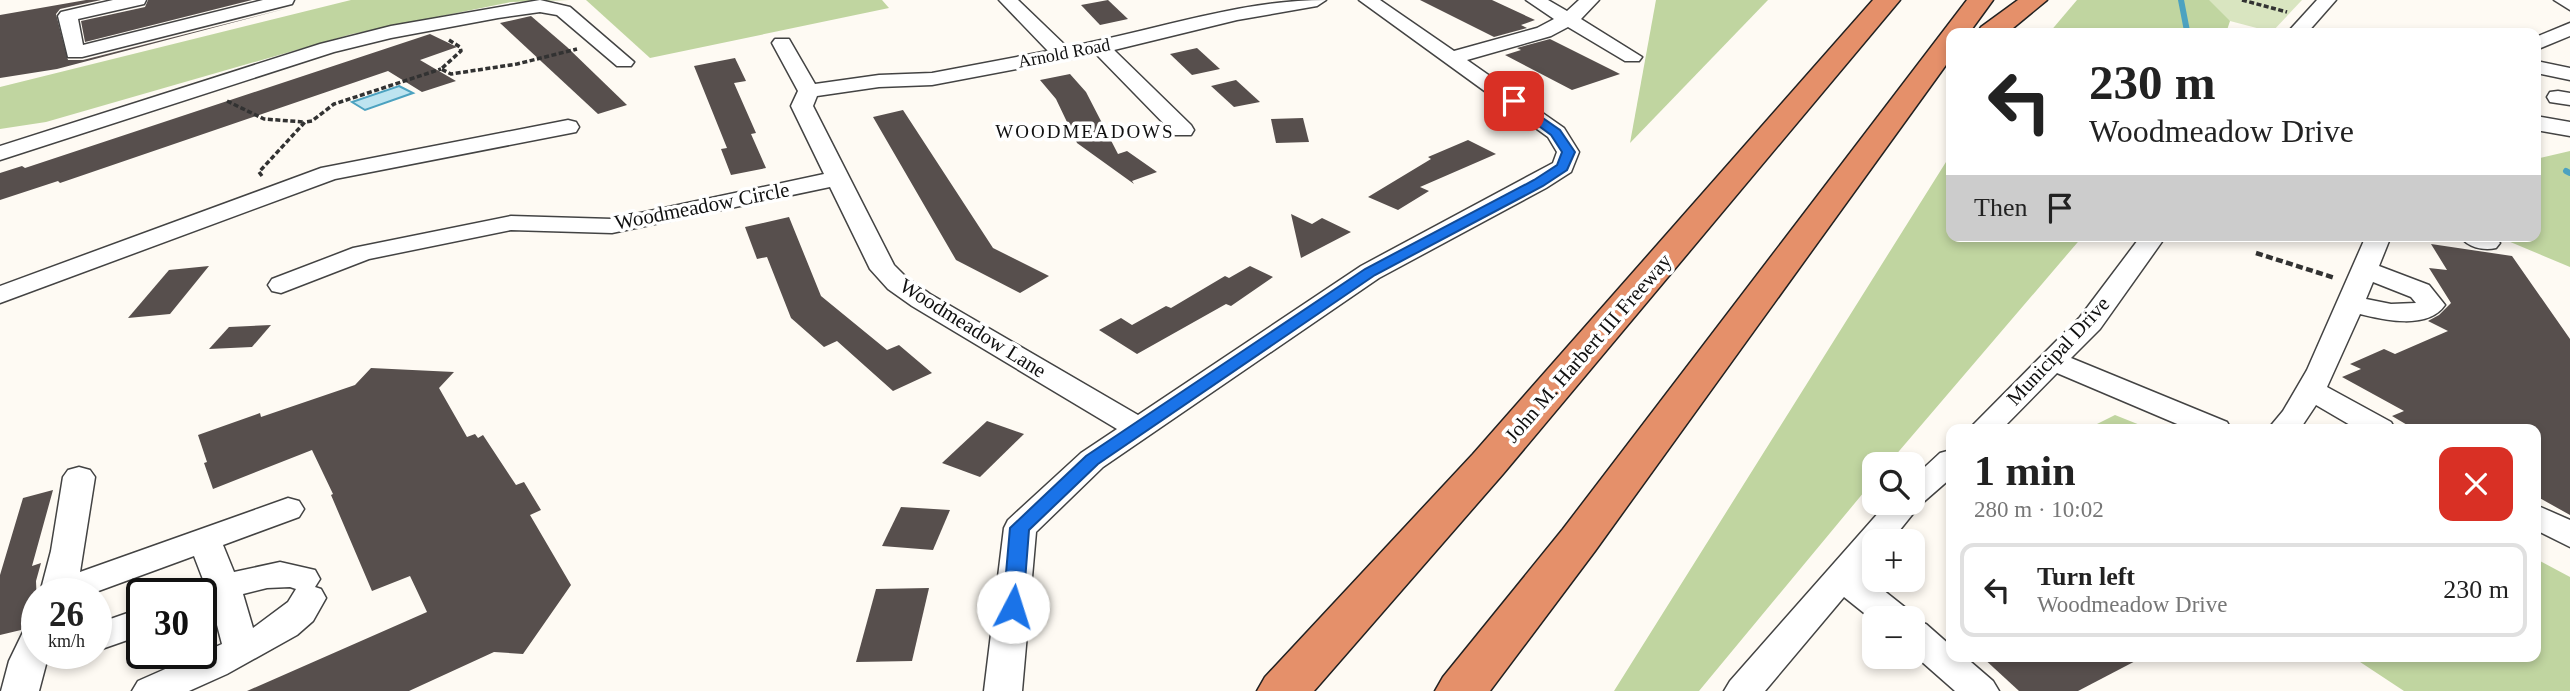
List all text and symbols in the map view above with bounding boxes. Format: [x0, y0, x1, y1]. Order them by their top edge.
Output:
street label: Arnold Road [1016, 34, 1112, 72]
text: 230 m [2089, 55, 2216, 110]
icon: left [1974, 56, 2065, 147]
pin [1484, 71, 1544, 131]
icon: arrive [1495, 82, 1533, 120]
text: Woodmeadow Drive [2089, 113, 2354, 149]
district label: WOODMEADOWS [995, 121, 1175, 142]
street label: Woodmeadow Circle [613, 177, 791, 235]
icon: arrive [2041, 189, 2079, 227]
text: Then [1974, 193, 2027, 222]
street label: John M. Harbert III Freeway [1500, 248, 1677, 447]
street label: Woodmeadow Lane [895, 273, 1051, 383]
street label: Municipal Drive [2002, 292, 2114, 410]
button: close [2439, 447, 2513, 521]
text: 1 min [1974, 448, 2076, 494]
map controls [1862, 452, 1925, 669]
button: search [1862, 452, 1925, 515]
text: 280 m · 10:02 [1974, 497, 2104, 522]
button: + [1862, 529, 1925, 592]
text: Turn left [2037, 562, 2135, 591]
position arrow [976, 570, 1050, 644]
icon: left [1978, 571, 2016, 609]
text: 230 m [2443, 575, 2509, 604]
speed limit sign: 30 [126, 578, 217, 669]
text: Woodmeadow Drive [2037, 592, 2227, 617]
text: 26 [49, 595, 84, 634]
button: − [1862, 606, 1925, 669]
text: km/h [48, 631, 85, 651]

